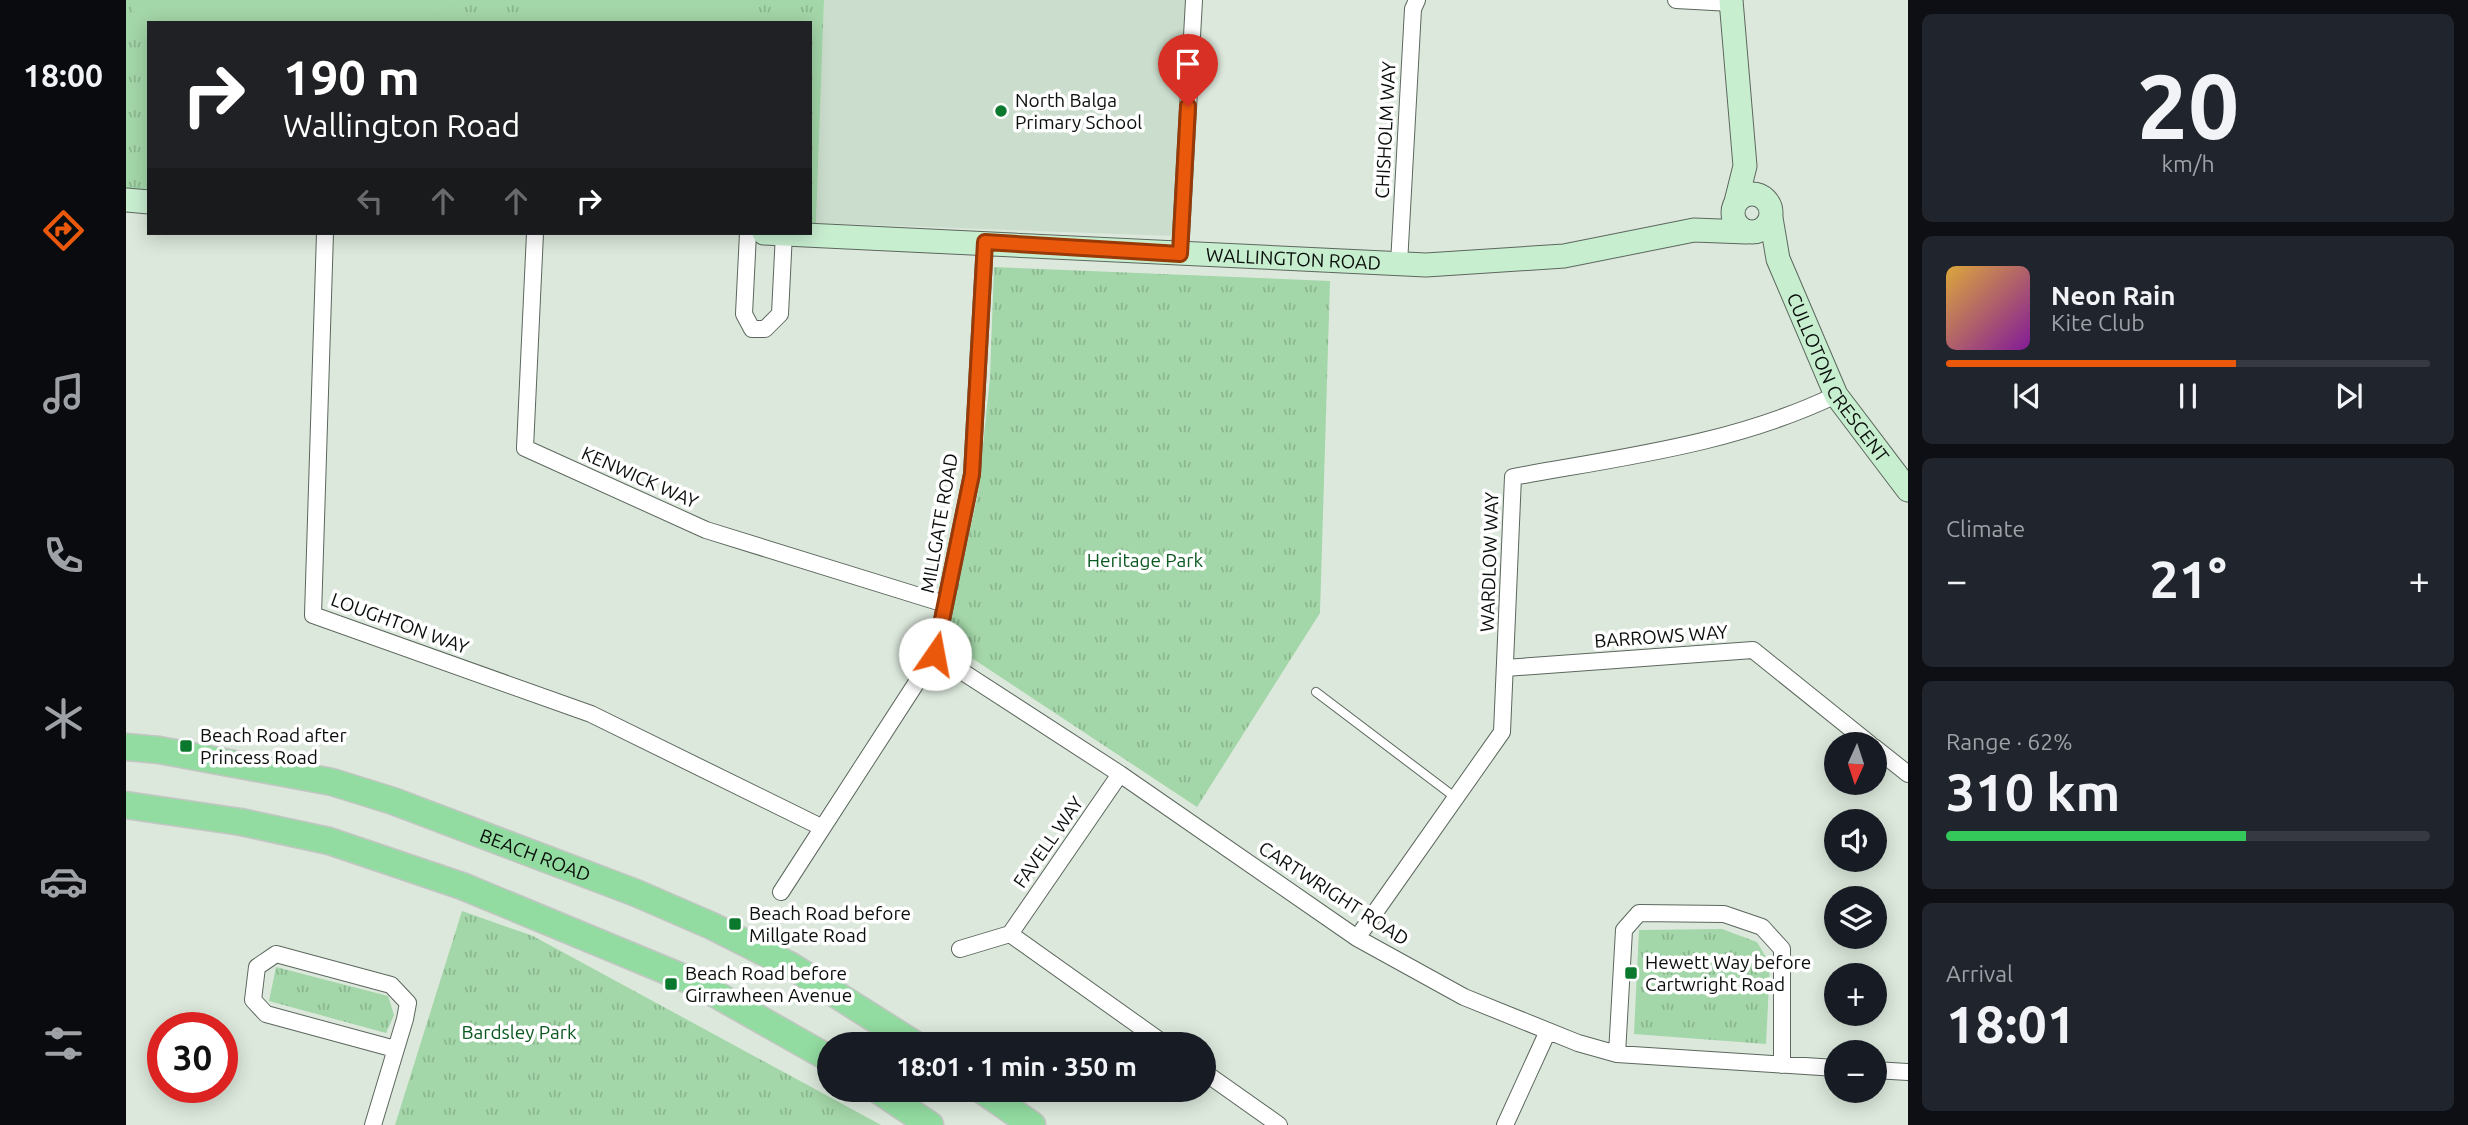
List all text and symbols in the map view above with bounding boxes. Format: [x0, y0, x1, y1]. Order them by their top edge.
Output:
pin [1158, 34, 1218, 106]
icon: arrive [1169, 45, 1207, 83]
icon: right [168, 49, 259, 140]
text: 190 m [283, 49, 420, 104]
text: 20 [2137, 54, 2239, 156]
text: 18:00 [23, 57, 103, 93]
street label: CHISHOLM WAY [1370, 61, 1400, 199]
place label: North Balga Primary School [1015, 89, 1142, 133]
marker: North Balga Primary School [993, 103, 1009, 119]
text: Wallington Road [283, 107, 520, 143]
text: km/h [2161, 151, 2215, 176]
icon: left [351, 182, 389, 220]
icon: ahead [424, 182, 462, 220]
icon: ahead [497, 182, 535, 220]
icon: right [570, 182, 608, 220]
icon: directions [39, 206, 88, 255]
street label: WALLINGTON ROAD [1205, 243, 1381, 274]
text: Neon Rain [2051, 281, 2176, 310]
street label: CULLOTON CRESCENT [1783, 289, 1894, 467]
text: Kite Club [2051, 310, 2145, 335]
icon: music [39, 369, 88, 418]
icon: previous [2008, 377, 2046, 415]
icon: pause [2169, 377, 2207, 415]
icon: next [2330, 377, 2368, 415]
street label: KENWICK WAY [578, 442, 702, 512]
street label: MILLGATE ROAD [916, 451, 962, 595]
street label: WARDLOW WAY [1476, 492, 1502, 632]
text: Climate [1946, 516, 2025, 541]
icon: phone [39, 531, 88, 580]
park label: Heritage Park [1087, 549, 1204, 571]
text: 21° [2149, 550, 2227, 608]
text: − [1946, 559, 1967, 601]
text: + [2409, 559, 2430, 601]
street label: LOUGHTON WAY [328, 588, 472, 658]
position arrow [898, 617, 972, 691]
street label: BARROWS WAY [1593, 620, 1729, 652]
icon: climate [39, 694, 88, 743]
place label: Beach Road after Princess Road [200, 724, 347, 768]
text: Range · 62% [1946, 729, 2073, 754]
north arrow [1824, 732, 1886, 794]
map controls [1824, 732, 1887, 1103]
marker: Beach Road after Princess Road [178, 738, 194, 754]
text: 310 km [1946, 763, 2120, 821]
street label: FAVELL WAY [1008, 792, 1088, 892]
button: sound [1824, 809, 1887, 872]
street label: BEACH ROAD [477, 824, 594, 886]
street label: CARTWRIGHT ROAD [1255, 836, 1413, 950]
icon: car [39, 857, 88, 906]
button: layers [1824, 886, 1887, 949]
place label: Beach Road before Millgate Road [749, 902, 911, 946]
marker: Beach Road before Millgate Road [727, 916, 743, 932]
place label: Hewett Way before Cartwright Road [1645, 951, 1811, 995]
text: Arrival [1946, 961, 2013, 986]
place label: Beach Road before Girrawheen Avenue [685, 962, 852, 1006]
button: + [1824, 963, 1887, 1026]
marker: Hewett Way before Cartwright Road [1623, 965, 1639, 981]
marker: Beach Road before Girrawheen Avenue [663, 976, 679, 992]
text: 18:01 [1946, 995, 2076, 1053]
speed limit sign: 30 [147, 1012, 238, 1103]
icon: filters [39, 1019, 88, 1068]
park label: Bardsley Park [461, 1021, 577, 1043]
button: − [1824, 1040, 1887, 1103]
text: 18:01 · 1 min · 350 m [896, 1052, 1137, 1081]

